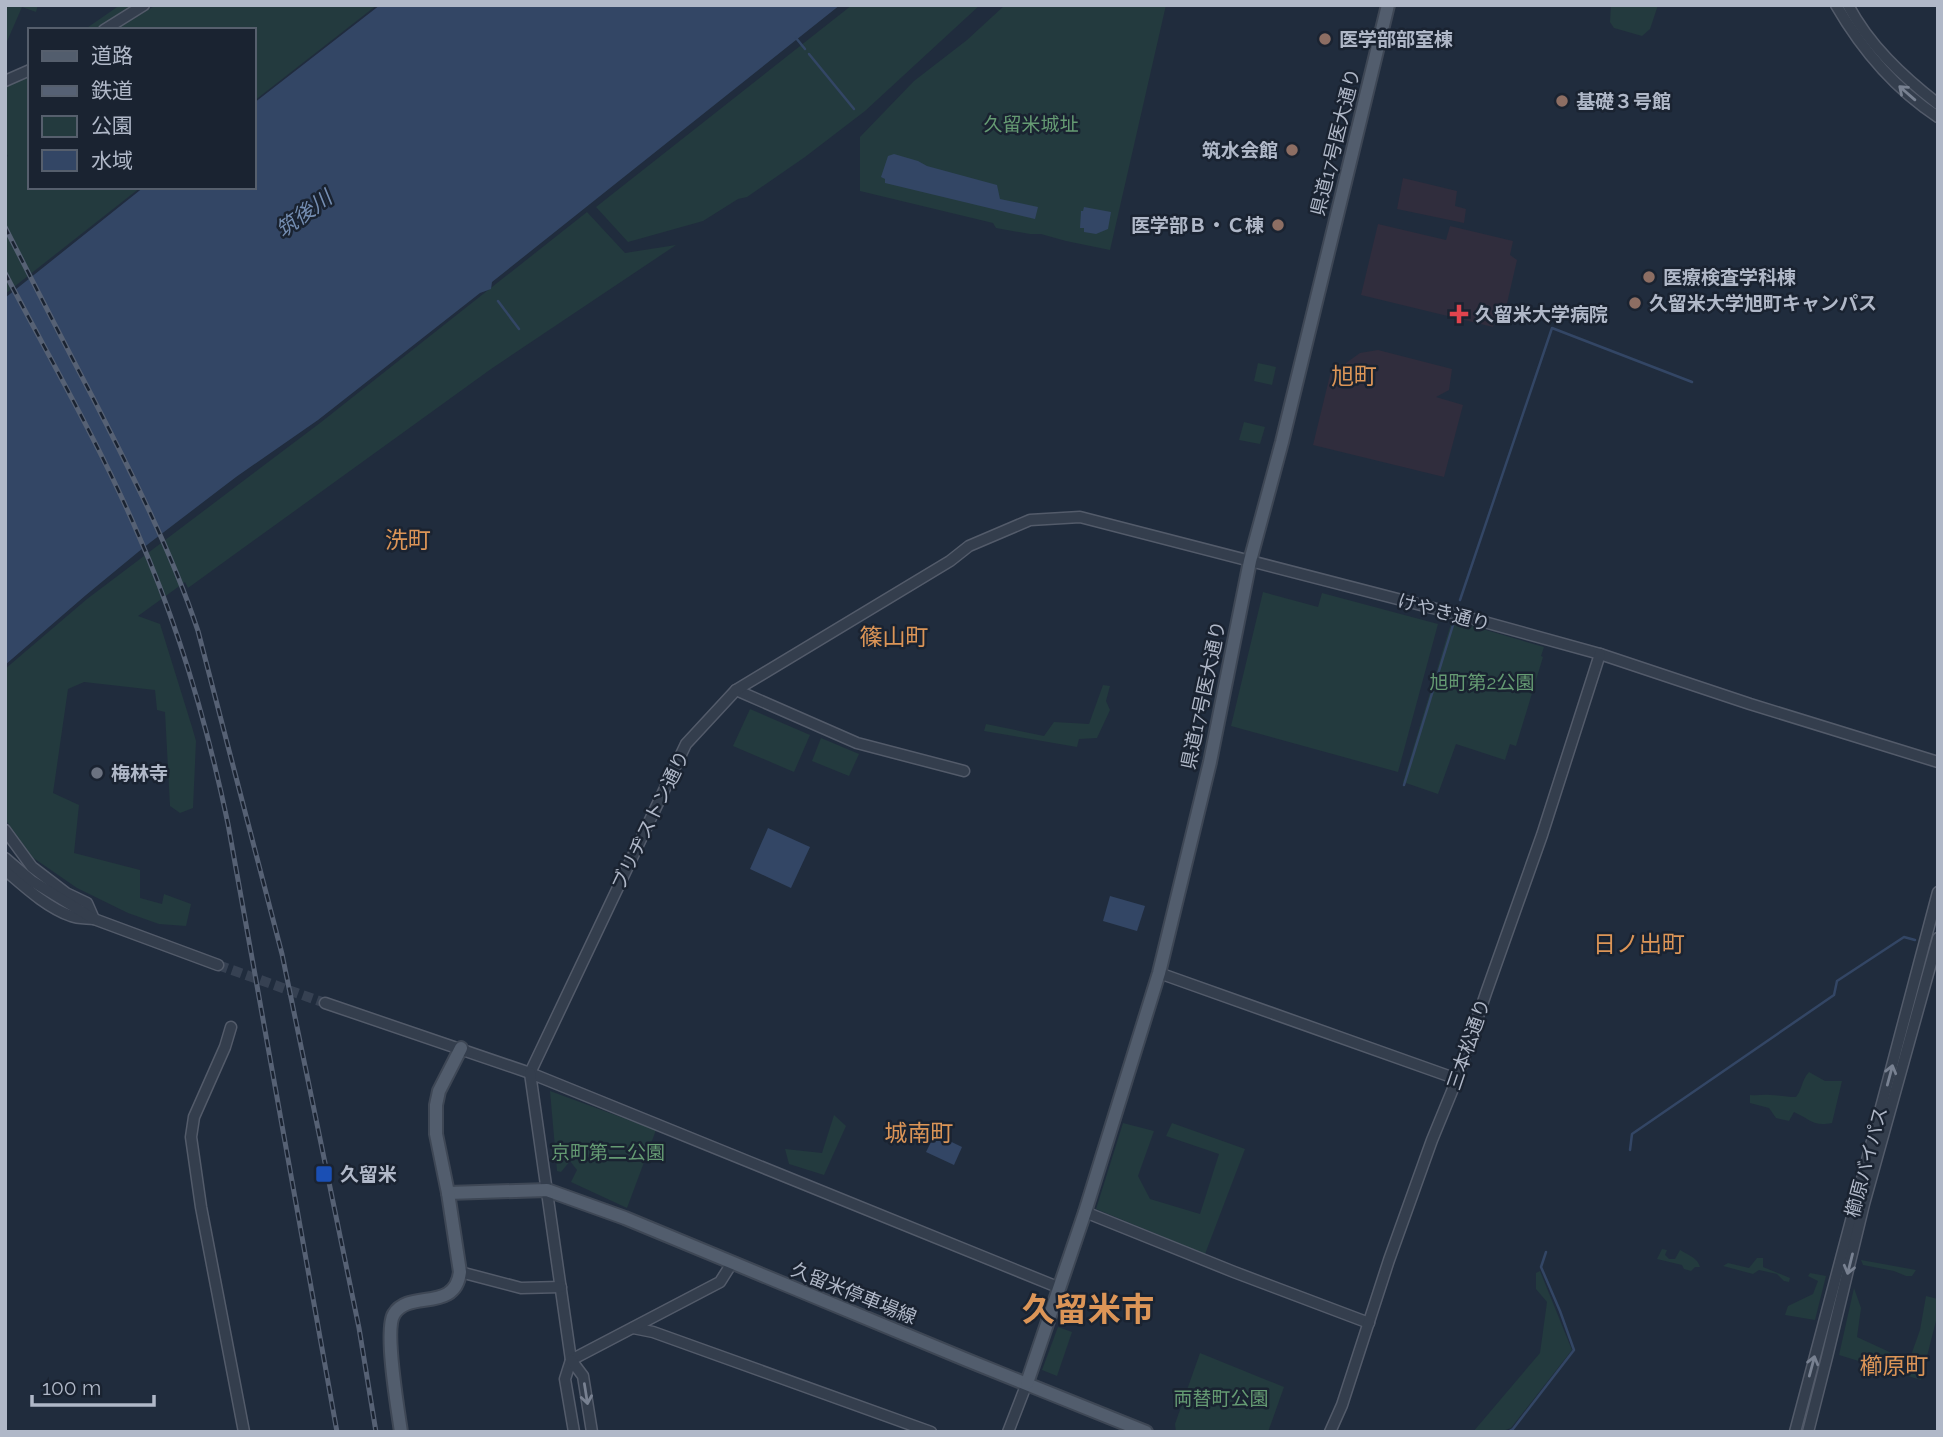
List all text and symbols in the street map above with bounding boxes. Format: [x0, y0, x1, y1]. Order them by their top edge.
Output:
legend [28, 28, 256, 189]
place label: 医学部部室棟 [1339, 28, 1453, 50]
marker: 医学部部室棟 [1317, 31, 1333, 47]
text: 道路 [91, 43, 133, 68]
street label: 県道17号医大通り [1306, 66, 1364, 218]
text: 鉄道 [91, 78, 133, 103]
one-way arrow [1898, 85, 1916, 101]
place label: 基礎３号館 [1576, 90, 1671, 112]
marker: 基礎３号館 [1554, 93, 1570, 109]
text: 公園 [91, 113, 133, 138]
park label: 久留米城址 [983, 113, 1079, 135]
place label: 筑水会館 [1202, 139, 1278, 161]
marker: 筑水会館 [1284, 142, 1300, 158]
text: 水域 [91, 148, 133, 173]
water label: 筑後川 [271, 184, 338, 242]
place label: 医学部Ｂ・Ｃ棟 [1131, 214, 1264, 236]
marker: 医学部Ｂ・Ｃ棟 [1270, 217, 1286, 233]
place label: 医療検査学科棟 [1663, 266, 1796, 288]
marker: 医療検査学科棟 [1641, 269, 1657, 285]
place label: 久留米大学旭町キャンパス [1649, 292, 1877, 314]
marker: 久留米大学旭町キャンパス [1627, 295, 1643, 311]
place label: 久留米大学病院 [1475, 303, 1608, 325]
marker: 久留米大学病院 [1449, 304, 1469, 324]
district label: 旭町 [1331, 362, 1377, 389]
district label: 洗町 [385, 526, 431, 553]
street label: けやき通り [1395, 589, 1493, 635]
street label: 県道17号医大通り [1177, 619, 1229, 771]
district label: 篠山町 [860, 623, 929, 650]
park label: 旭町第2公園 [1430, 671, 1534, 693]
street label: ブリヂストン通り [607, 747, 693, 893]
place label: 梅林寺 [111, 762, 168, 784]
marker: 梅林寺 [89, 765, 105, 781]
district label: 日ノ出町 [1593, 930, 1685, 957]
street label: 三本松通り [1442, 995, 1494, 1093]
one-way arrow [1884, 1064, 1897, 1087]
street label: 櫛原バイパス [1841, 1104, 1891, 1220]
district label: 城南町 [885, 1119, 954, 1146]
park label: 京町第二公園 [551, 1141, 665, 1163]
place label: 久留米 [340, 1163, 397, 1185]
marker: 久留米 [314, 1164, 334, 1184]
one-way arrow [1843, 1252, 1856, 1275]
street label: 久留米停車場線 [788, 1258, 920, 1328]
district label: 久留米市 [1022, 1290, 1154, 1329]
district label: 櫛原町 [1860, 1352, 1929, 1379]
one-way arrow [1806, 1355, 1819, 1378]
scale bar [32, 1364, 154, 1408]
text: 100 m [42, 1375, 101, 1400]
one-way arrow [579, 1382, 592, 1405]
park label: 両替町公園 [1173, 1387, 1269, 1409]

